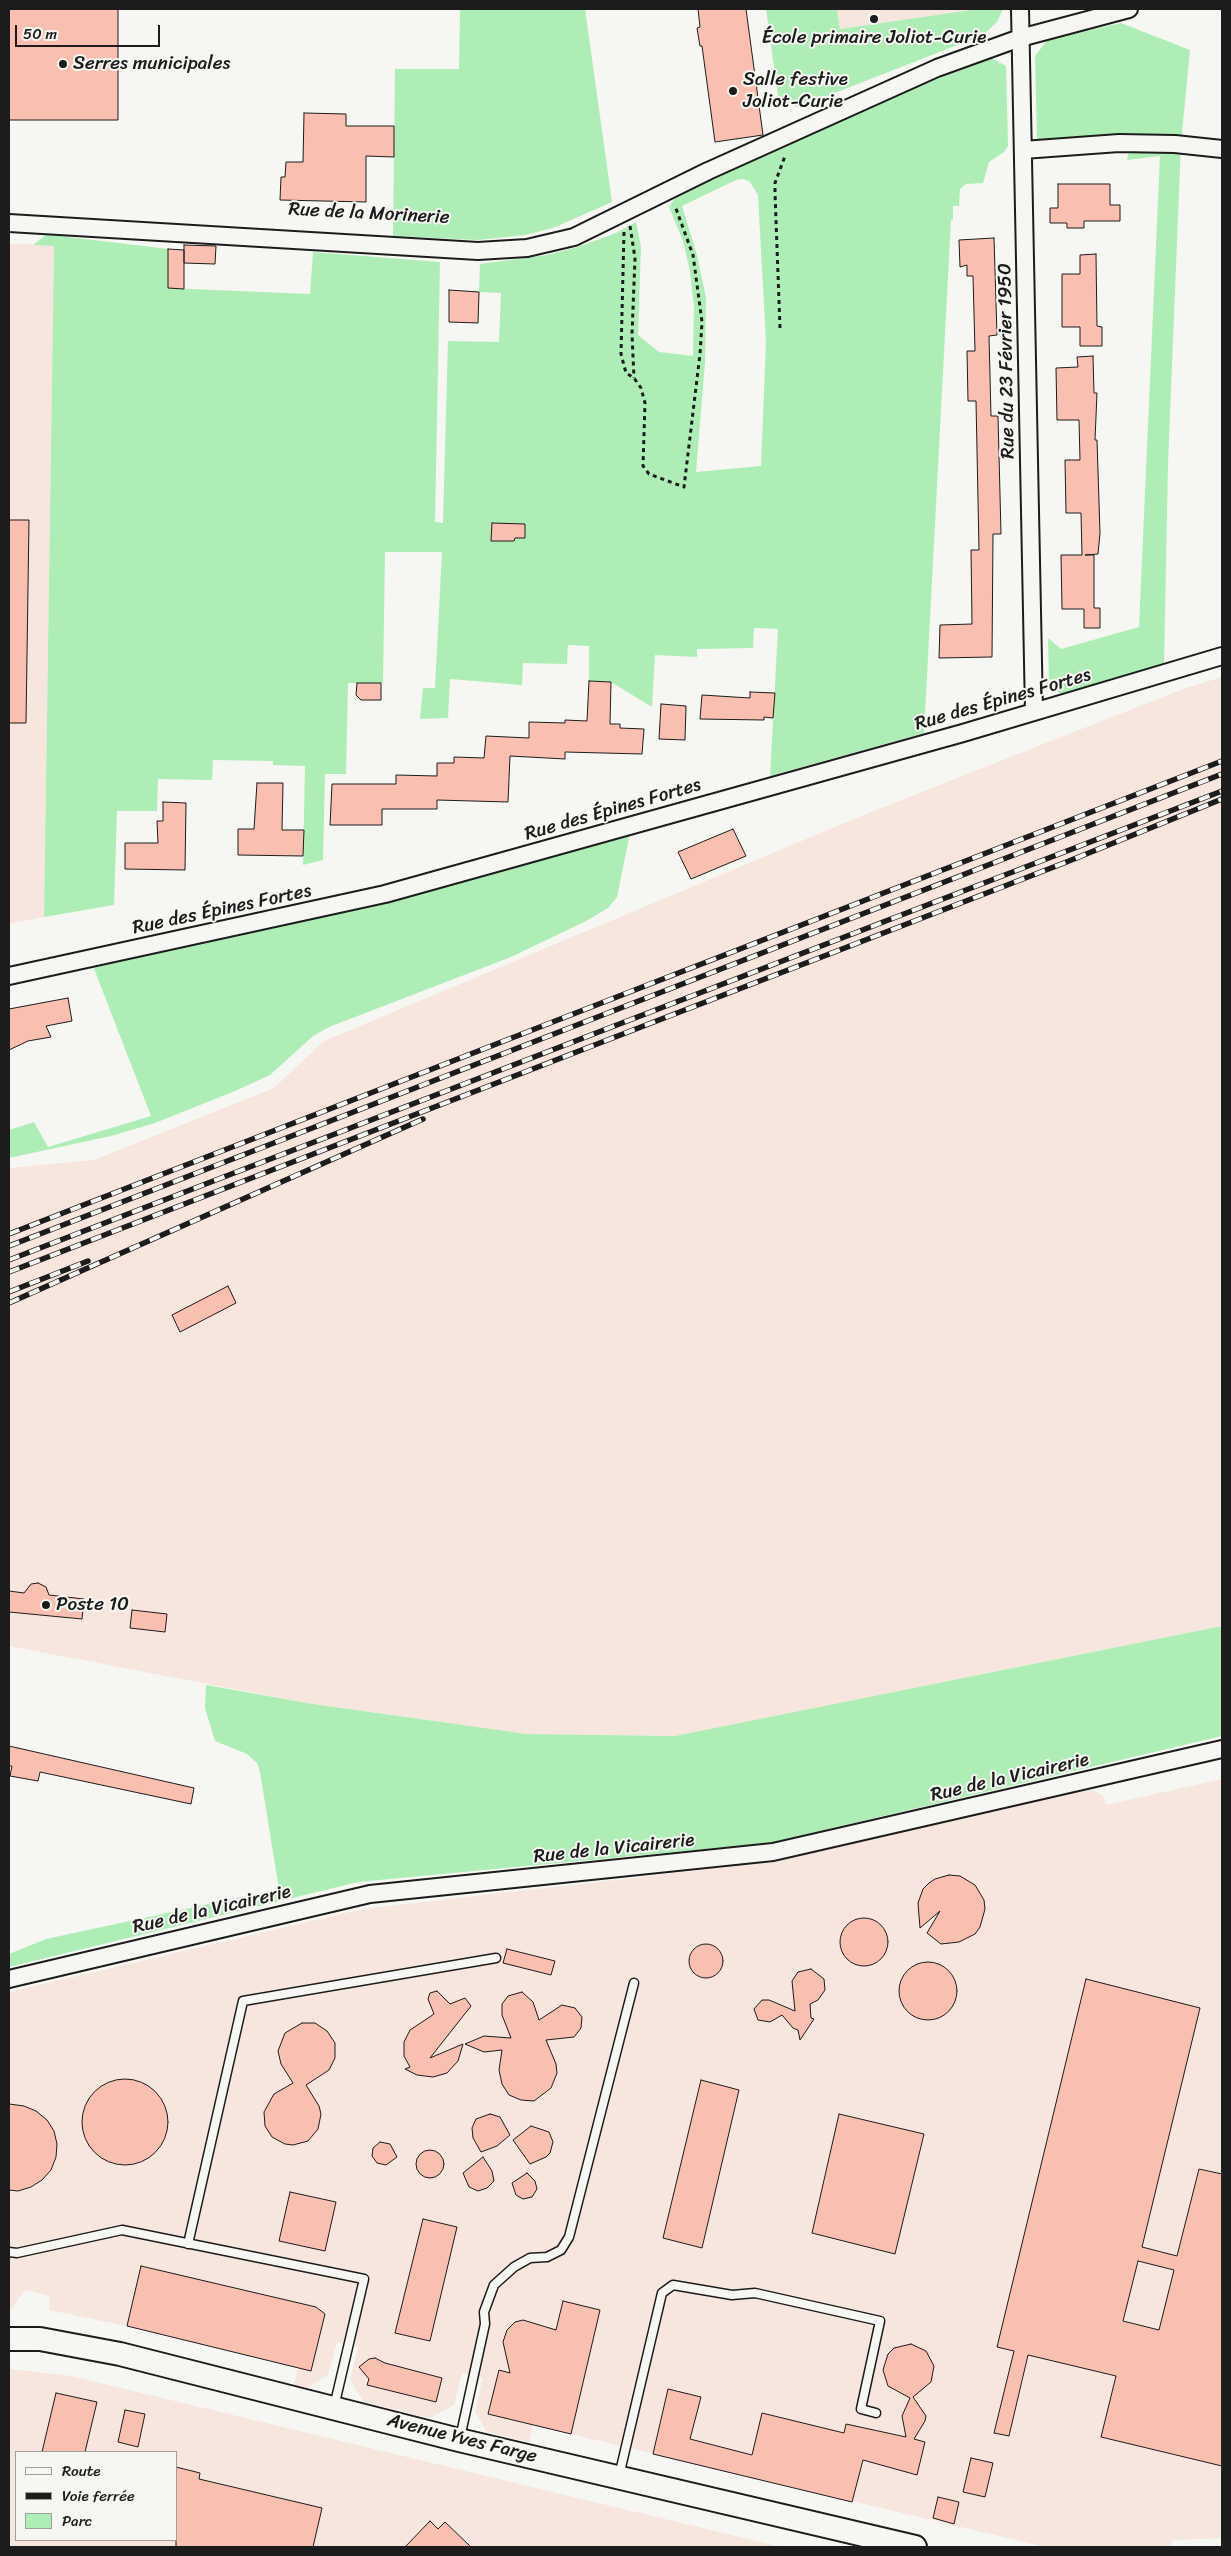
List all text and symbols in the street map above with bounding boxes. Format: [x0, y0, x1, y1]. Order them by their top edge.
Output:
marker: École primaire Joliot-Curie [868, 13, 880, 25]
scale bar [18, 15, 162, 47]
text: 50 m [23, 21, 57, 47]
place label: École primaire Joliot-Curie [762, 27, 986, 49]
place label: Serres municipales [73, 53, 230, 75]
marker: Serres municipales [57, 58, 69, 70]
place label: Salle festive Joliot-Curie [743, 69, 848, 113]
marker: Salle festive Joliot-Curie [727, 85, 739, 97]
street label: Rue de la Morinerie [288, 198, 450, 230]
street label: Rue du 23 Février 1950 [994, 263, 1020, 459]
street label: Rue des Épines Fortes [912, 664, 1094, 736]
street label: Rue des Épines Fortes [522, 774, 704, 846]
street label: Rue des Épines Fortes [131, 880, 313, 940]
place label: Poste 10 [56, 1594, 129, 1616]
marker: Poste 10 [40, 1599, 52, 1611]
street label: Rue de la Vicairerie [929, 1749, 1091, 1807]
street label: Rue de la Vicairerie [532, 1829, 696, 1869]
street label: Rue de la Vicairerie [131, 1881, 293, 1939]
street label: Avenue Yves Farge [385, 2409, 539, 2469]
legend [15, 2451, 178, 2541]
text: Route [62, 2458, 101, 2484]
text: Voie ferrée [62, 2483, 135, 2509]
text: Parc [62, 2508, 92, 2534]

